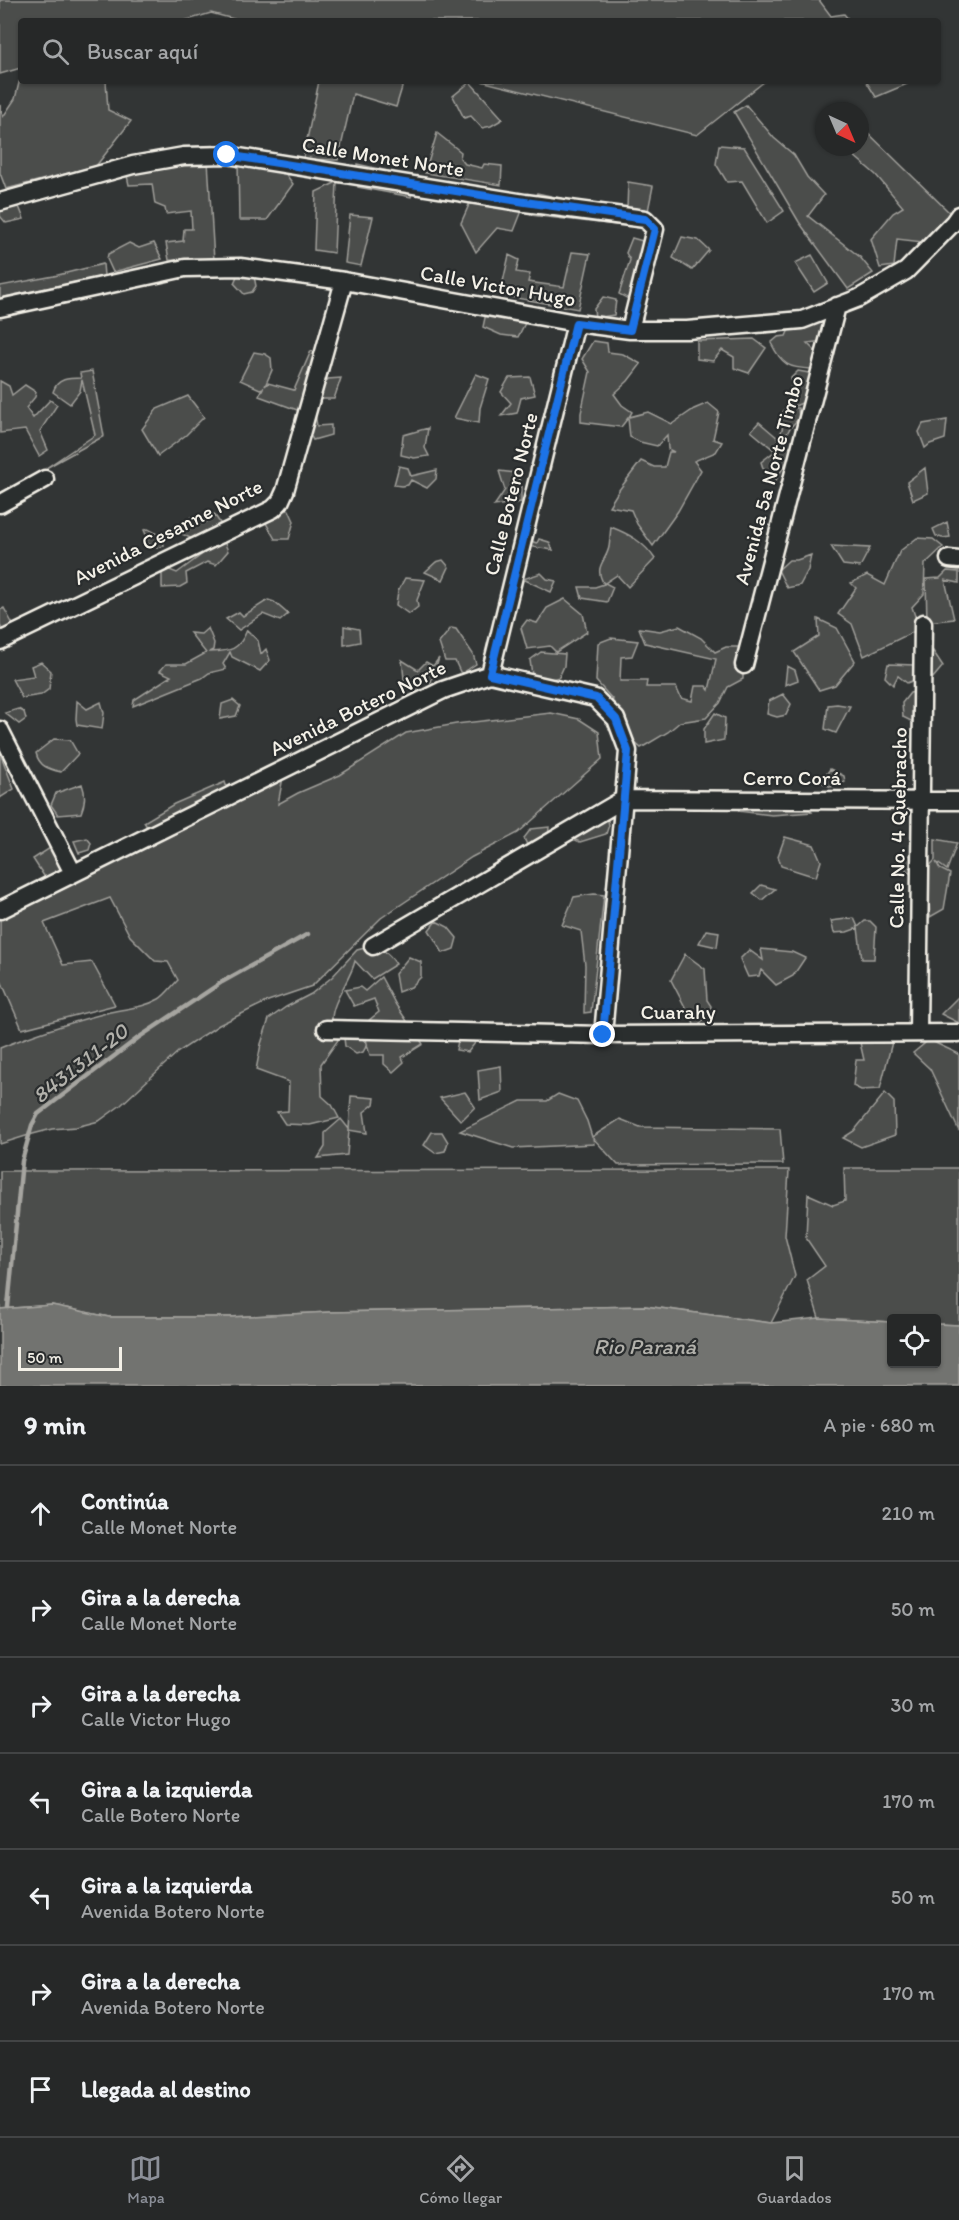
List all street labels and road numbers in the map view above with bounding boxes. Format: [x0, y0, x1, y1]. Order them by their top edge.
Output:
street label: Calle Monet Norte [300, 131, 466, 182]
street label: Calle Victor Hugo [418, 260, 578, 311]
street label: Avenida 5a Norte Timbo [729, 373, 808, 587]
street label: Calle Botero Norte [478, 410, 543, 578]
street label: Avenida Cesanne Norte [69, 473, 266, 590]
street label: Avenida Botero Norte [266, 654, 450, 761]
street label: Calle No. 4 Quebracho [883, 727, 912, 929]
street label: Cerro Corá [743, 765, 841, 790]
street label: Cuarahy [640, 999, 716, 1024]

